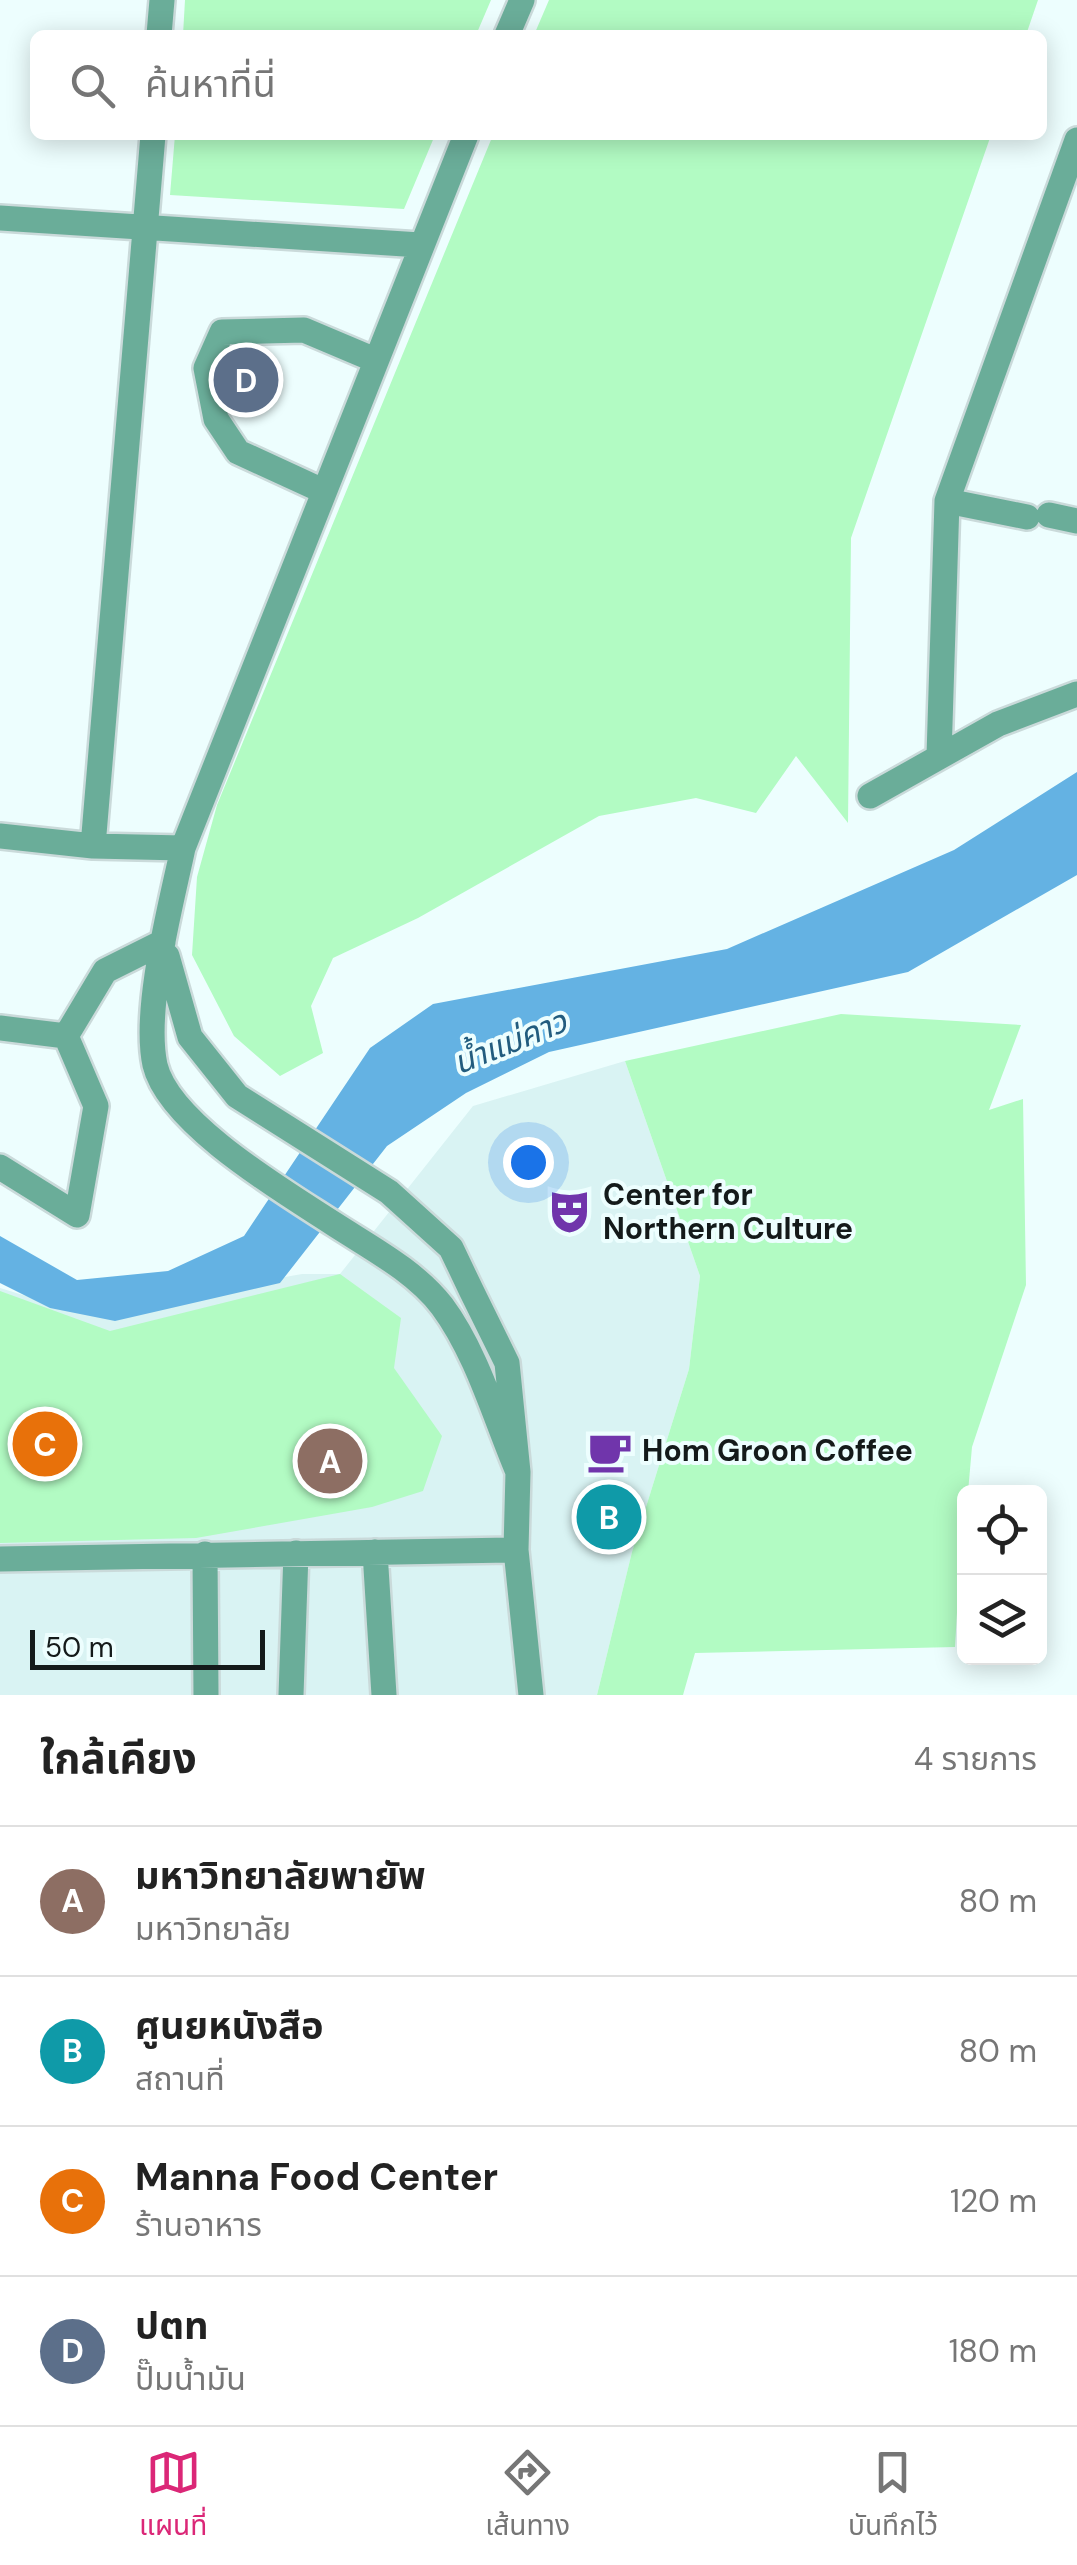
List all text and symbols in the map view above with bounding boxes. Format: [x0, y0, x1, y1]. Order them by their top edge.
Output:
search box [30, 30, 1047, 140]
icon: search [65, 58, 120, 113]
text: ค้นหาที่นี่ [145, 59, 276, 109]
pin: D [214, 342, 278, 418]
water label: น้ำแม่คาว [447, 999, 574, 1084]
your location [503, 1137, 554, 1188]
place label: Center for Northern Culture [603, 1175, 853, 1248]
theatre icon: Center for Northern Culture [546, 1188, 594, 1236]
pin: C [12, 1406, 78, 1482]
pin: A [298, 1424, 362, 1498]
cafe icon: Hom Groon Coffee [585, 1427, 633, 1475]
place label: Hom Groon Coffee [642, 1431, 913, 1470]
pin: B [576, 1480, 642, 1554]
map controls [957, 1485, 1047, 1665]
button: locate [957, 1485, 1047, 1575]
button: layers [957, 1575, 1047, 1665]
scale bar [30, 1625, 265, 1670]
text: 50 m [45, 1629, 114, 1666]
text: ใกล้เคียง [40, 1731, 197, 1786]
text: 4 รายการ [914, 1738, 1037, 1780]
text: มหาวิทยาลัยพายัพ [135, 1851, 426, 1901]
text: A [61, 1880, 84, 1922]
text: 80 m [959, 1880, 1037, 1922]
text: มหาวิทยาลัย [135, 1908, 291, 1950]
text: ศูนยหนังสือ [135, 2001, 324, 2051]
text: B [62, 2030, 83, 2072]
text: 80 m [959, 2030, 1037, 2072]
text: สถานที่ [135, 2058, 225, 2100]
text: Manna Food Center [135, 2152, 498, 2202]
text: C [61, 2180, 84, 2222]
text: 120 m [950, 2180, 1037, 2222]
text: ร้านอาหาร [135, 2204, 262, 2246]
text: ปตท [135, 2301, 208, 2351]
text: D [61, 2330, 84, 2372]
text: 180 m [949, 2330, 1037, 2372]
text: ปั๊มน้ำมัน [135, 2358, 246, 2400]
tab: แผนที่ [139, 2445, 207, 2548]
tab: เส้นทาง [485, 2445, 570, 2548]
tab: บันทึกไว้ [848, 2445, 938, 2548]

